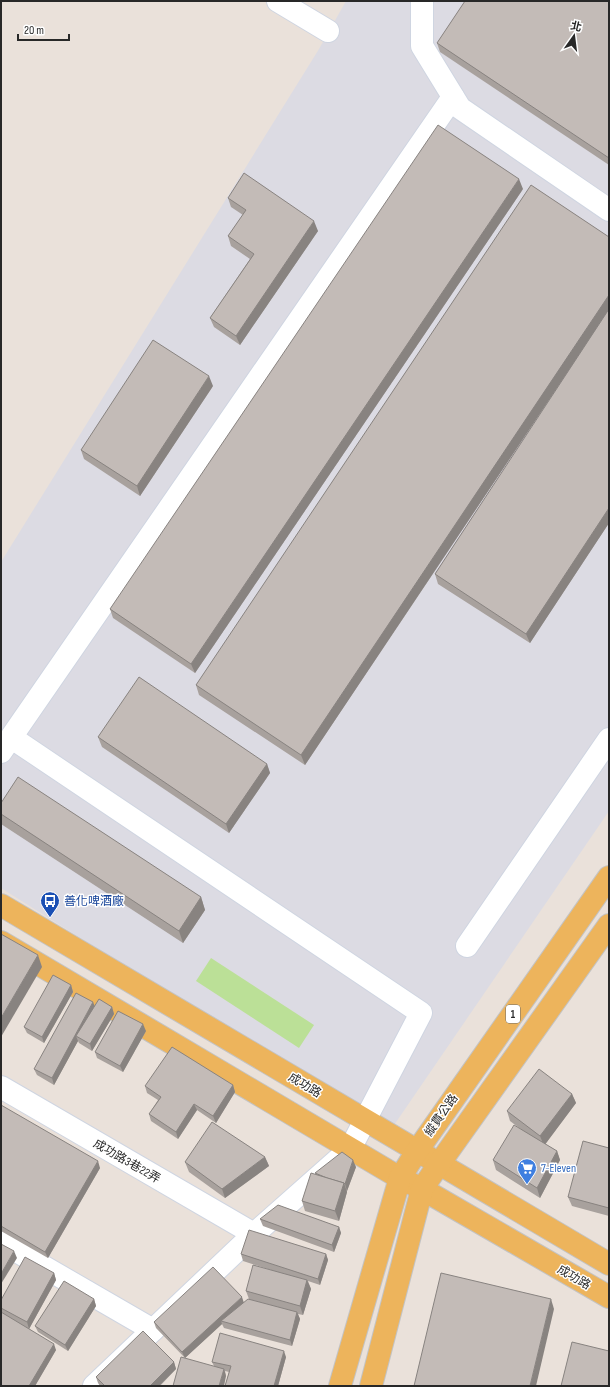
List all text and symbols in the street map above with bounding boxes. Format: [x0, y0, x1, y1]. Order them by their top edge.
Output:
scale bar [18, 16, 69, 42]
north arrow [554, 16, 594, 56]
text: 北 [569, 19, 583, 34]
text: 20 m [24, 23, 44, 38]
bus stop icon: 善化啤酒廠 [39, 890, 61, 918]
place label: 善化啤酒廠 [64, 894, 124, 909]
road number: 1 [506, 1005, 520, 1023]
street label: 成功路 [285, 1070, 324, 1101]
street label: 縱貫公路 [421, 1091, 461, 1139]
street label: 成功路3巷22弄 [91, 1136, 163, 1187]
supermarket icon: 7-Eleven [516, 1157, 538, 1185]
place label: 7-Eleven [541, 1161, 576, 1176]
street label: 成功路 [554, 1262, 593, 1293]

